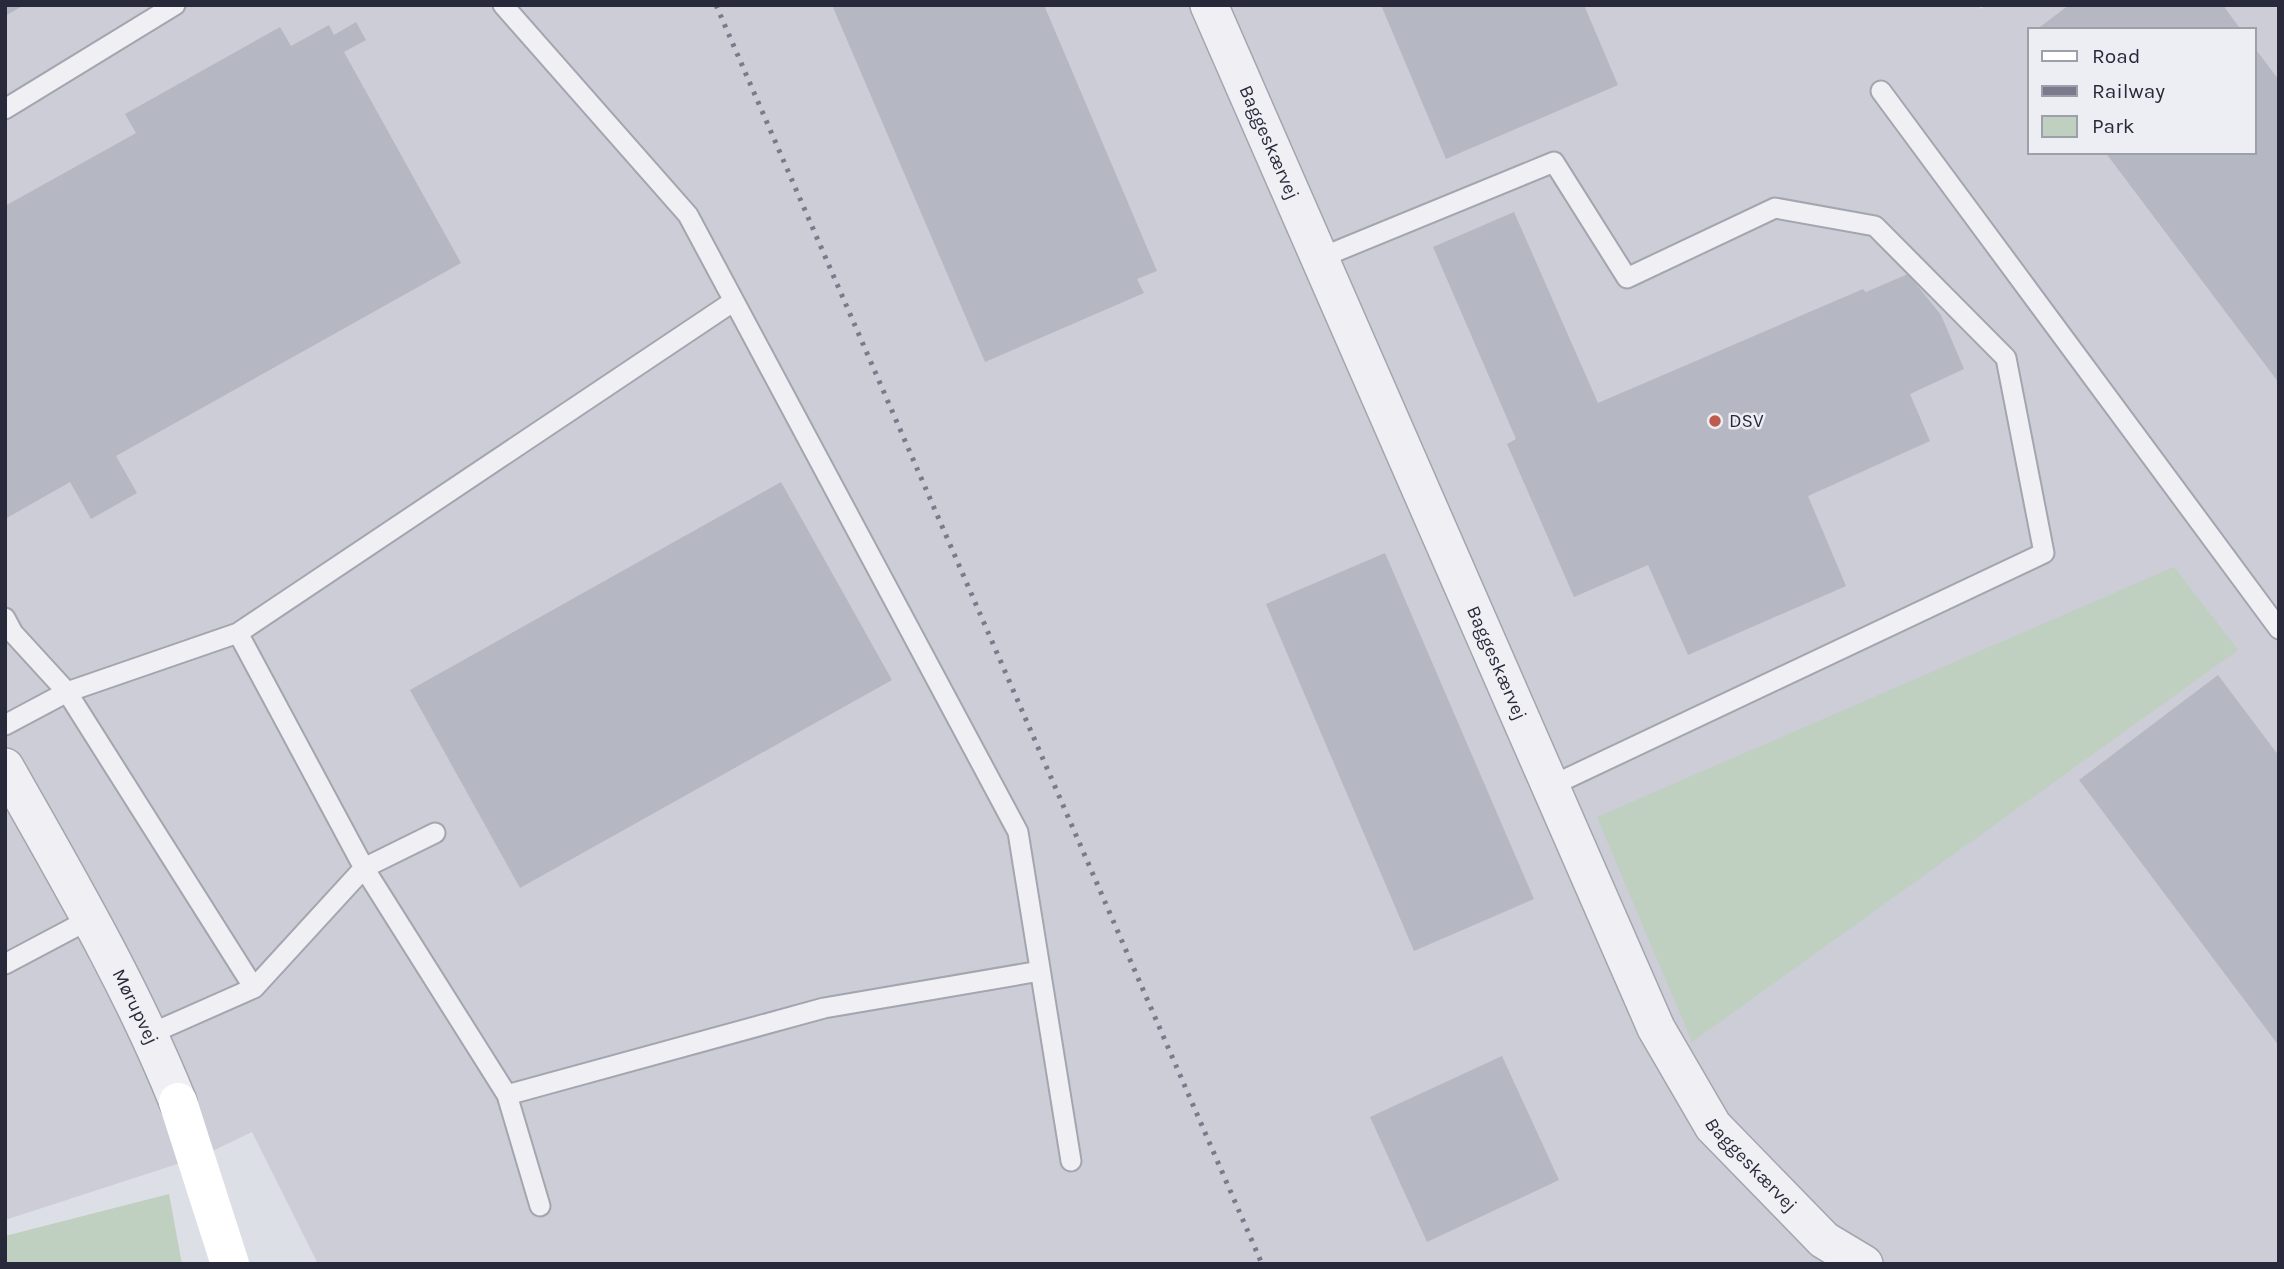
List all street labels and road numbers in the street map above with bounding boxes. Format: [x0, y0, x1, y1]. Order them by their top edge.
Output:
street label: Baggeskærvej [1234, 82, 1304, 203]
street label: Baggeskærvej [1462, 602, 1531, 723]
street label: Mørupvej [108, 965, 163, 1048]
street label: Baggeskærvej [1700, 1114, 1801, 1216]

